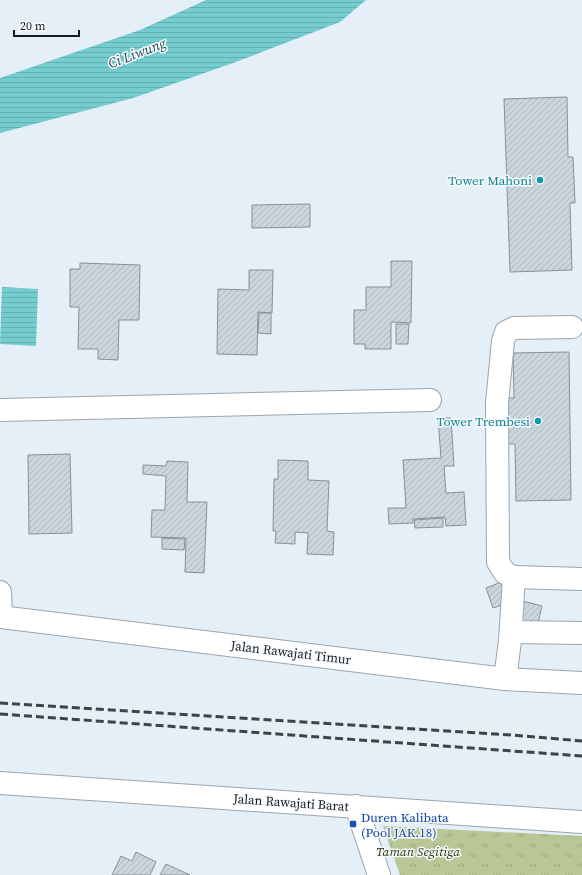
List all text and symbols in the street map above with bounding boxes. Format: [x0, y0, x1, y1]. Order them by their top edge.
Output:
scale bar [14, 12, 79, 38]
text: 20 m [20, 18, 46, 34]
water label: Ci Liwung [105, 32, 170, 73]
place label: Tower Mahoni [448, 172, 532, 189]
marker: Tower Mahoni [535, 175, 545, 185]
place label: Tower Trembesi [437, 413, 530, 430]
marker: Tower Trembesi [533, 416, 543, 426]
street label: Jalan Rawajati Timur [229, 637, 353, 668]
street label: Jalan Rawajati Barat [232, 790, 350, 815]
place label: Duren Kalibata (Pool JAK.18) [361, 809, 449, 841]
marker: Duren Kalibata (Pool JAK.18) [348, 819, 358, 829]
park label: Taman Segitiga [376, 843, 460, 860]

